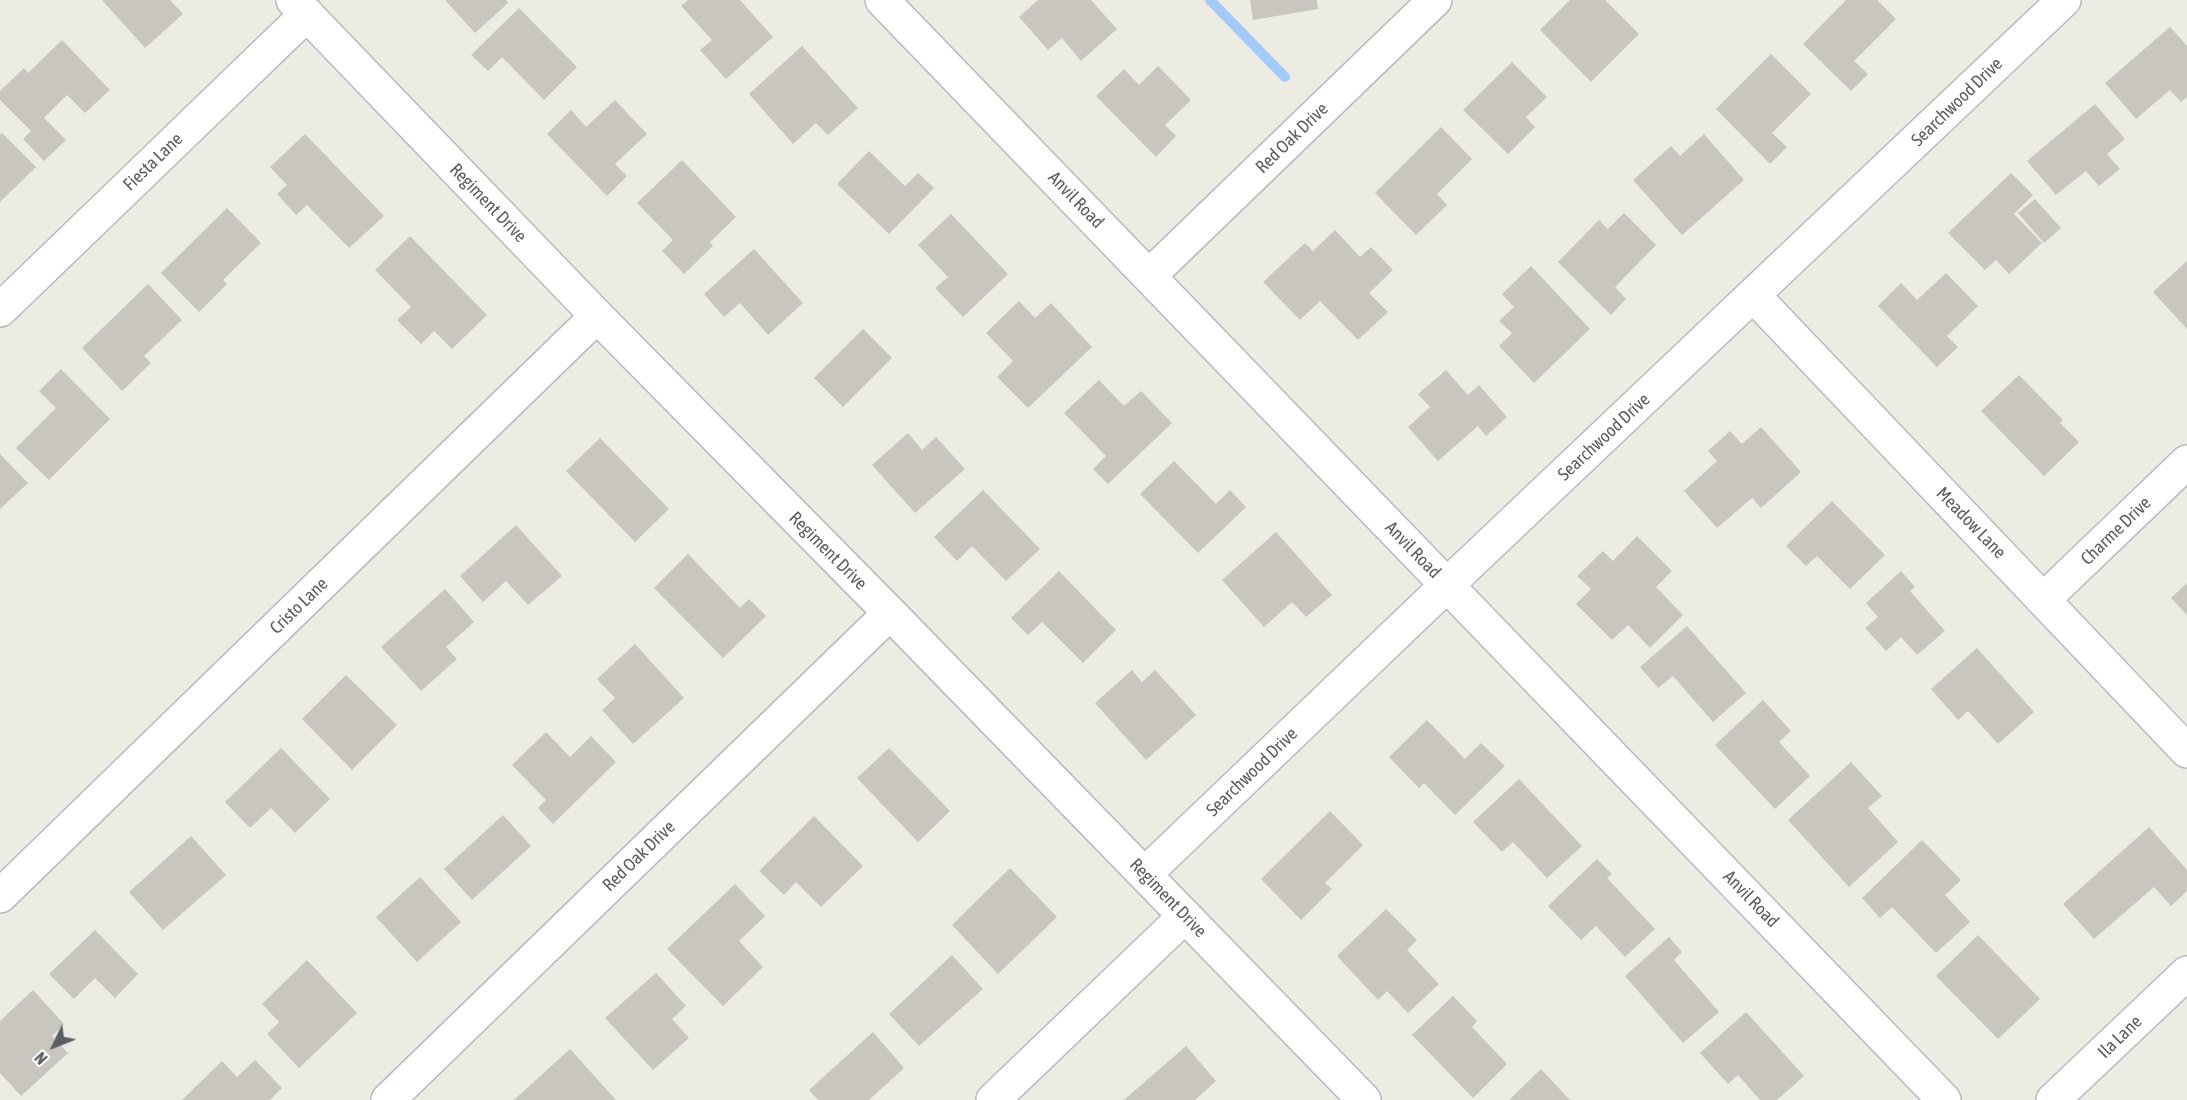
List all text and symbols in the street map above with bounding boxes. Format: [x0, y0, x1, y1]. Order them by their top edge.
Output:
street label: Searchwood Drive [1907, 53, 2007, 151]
street label: Red Oak Drive [1251, 98, 1333, 178]
street label: Fiesta Lane [119, 128, 187, 196]
street label: Regiment Drive [445, 159, 531, 247]
street label: Anvil Road [1044, 167, 1108, 233]
street label: Searchwood Drive [1553, 389, 1655, 485]
street label: Meadow Lane [1932, 483, 2010, 563]
street label: Charme Drive [2076, 492, 2156, 570]
street label: Regiment Drive [784, 507, 872, 595]
street label: Anvil Road [1381, 517, 1445, 583]
street label: Cristo Lane [266, 573, 332, 639]
street label: Searchwood Drive [1202, 723, 1302, 821]
street label: Red Oak Drive [598, 816, 680, 896]
street label: Regiment Drive [1125, 854, 1211, 942]
street label: Anvil Road [1719, 866, 1783, 932]
street label: Ila Lane [2094, 1011, 2146, 1063]
north arrow [24, 1016, 84, 1076]
text: N [31, 1049, 51, 1068]

